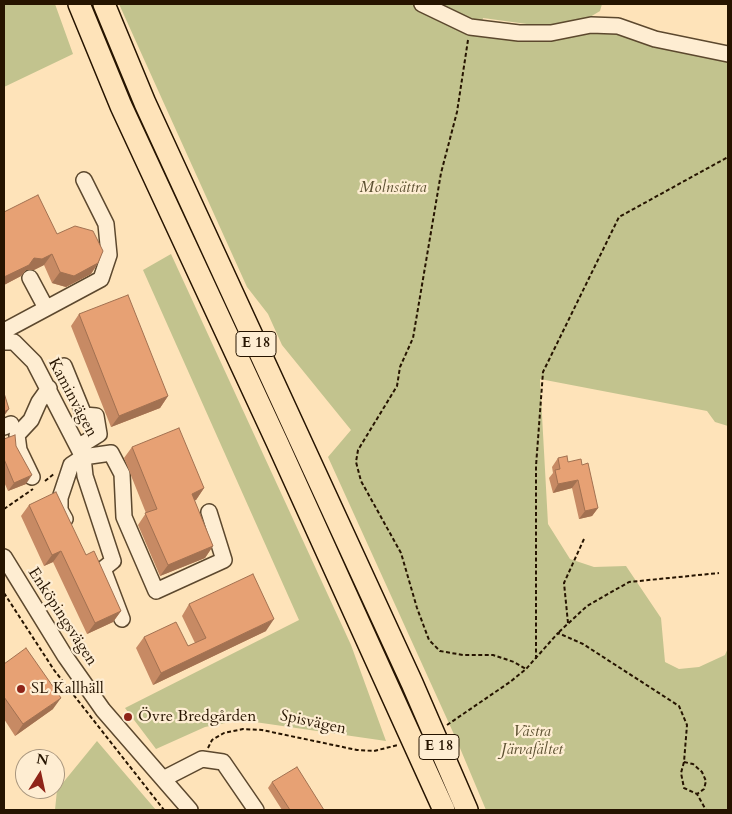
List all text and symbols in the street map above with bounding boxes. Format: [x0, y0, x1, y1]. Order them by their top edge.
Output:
park label: Molnsättra [359, 178, 427, 198]
road number: E 18 [236, 332, 276, 356]
street label: Kaminvägen [43, 355, 101, 441]
street label: Enköpingsvägen [23, 564, 101, 670]
place label: SL Kallhäll [31, 679, 104, 699]
marker: SL Kallhäll [15, 683, 27, 695]
place label: Övre Bredgården [138, 707, 256, 727]
street label: Spisvägen [278, 707, 348, 739]
marker: Övre Bredgården [122, 711, 134, 723]
park label: Västra Järvafältet [501, 722, 563, 760]
road number: E 18 [419, 734, 459, 760]
north arrow [15, 749, 65, 799]
text: N [35, 749, 50, 770]

